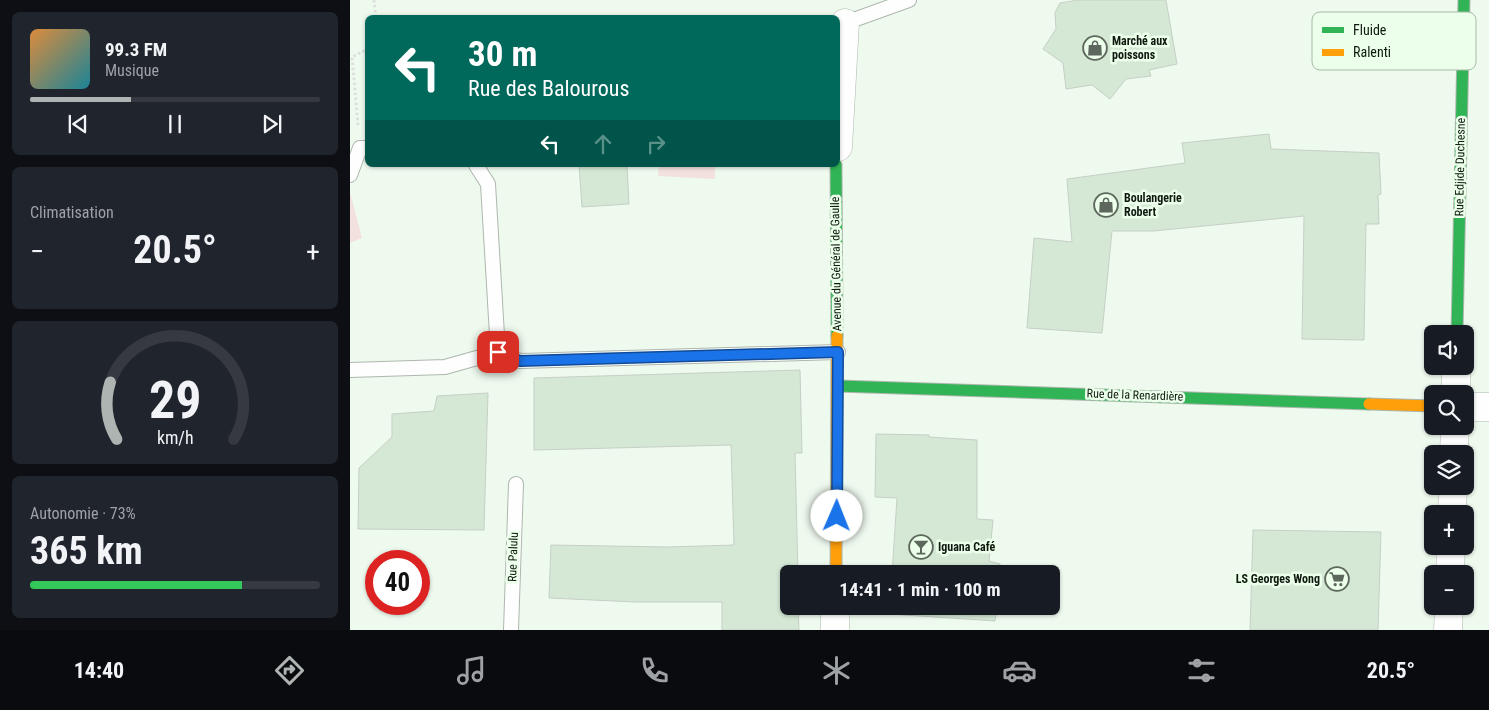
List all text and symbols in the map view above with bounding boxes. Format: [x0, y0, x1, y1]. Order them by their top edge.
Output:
legend [1312, 12, 1476, 70]
text: Fluide [1353, 22, 1387, 38]
text: 30 m [468, 34, 537, 75]
place label: Marché aux poissons [1112, 34, 1168, 62]
icon: left [385, 35, 450, 100]
shop icon: Marché aux poissons [1082, 35, 1108, 61]
text: 99.3 FM [105, 38, 167, 61]
text: Ralenti [1353, 44, 1391, 60]
text: Musique [105, 61, 159, 80]
text: Rue des Balourous [468, 76, 629, 101]
icon: previous [64, 110, 92, 138]
icon: pause [161, 110, 189, 138]
icon: next [258, 110, 286, 138]
street label: Rue Edjide Duchesne [1452, 117, 1468, 216]
icon: left [536, 130, 564, 158]
icon: ahead [589, 130, 617, 158]
icon: right [642, 130, 670, 158]
place label: Boulangerie Robert [1124, 191, 1182, 219]
shop icon: Boulangerie Robert [1093, 192, 1119, 218]
street label: Avenue du Général de Gaulle [828, 196, 844, 331]
text: Climatisation [30, 203, 114, 222]
text: 20.5° [133, 228, 217, 272]
text: − [30, 235, 44, 268]
text: + [306, 235, 320, 268]
map controls [1424, 325, 1474, 615]
button: sound [1424, 325, 1474, 375]
pin [477, 331, 519, 373]
icon: arrive [484, 338, 512, 366]
text: 29 [149, 370, 201, 431]
button: search [1424, 385, 1474, 435]
street label: Rue de la Renardière [1086, 386, 1184, 404]
text: km/h [157, 427, 193, 448]
button: layers [1424, 445, 1474, 495]
position arrow [810, 489, 862, 541]
text: Autonomie · 73% [30, 504, 136, 523]
button: + [1424, 505, 1474, 555]
text: 365 km [30, 529, 143, 573]
street label: Rue Palulu [505, 532, 521, 582]
bar icon: Iguana Café [908, 534, 934, 560]
place label: Iguana Café [938, 540, 995, 554]
speed limit sign: 40 [365, 550, 430, 615]
button: − [1424, 565, 1474, 615]
supermarket icon: LS Georges Wong [1324, 566, 1350, 592]
place label: LS Georges Wong [1236, 572, 1320, 586]
text: 14:41 · 1 min · 100 m [839, 578, 1001, 601]
icon: directions [272, 653, 307, 688]
icon: music [454, 653, 489, 688]
icon: phone [637, 653, 672, 688]
icon: climate [819, 653, 854, 688]
icon: car [1002, 653, 1037, 688]
icon: filters [1184, 653, 1219, 688]
text: 14:40 [74, 658, 124, 683]
text: 20.5° [1367, 658, 1415, 683]

